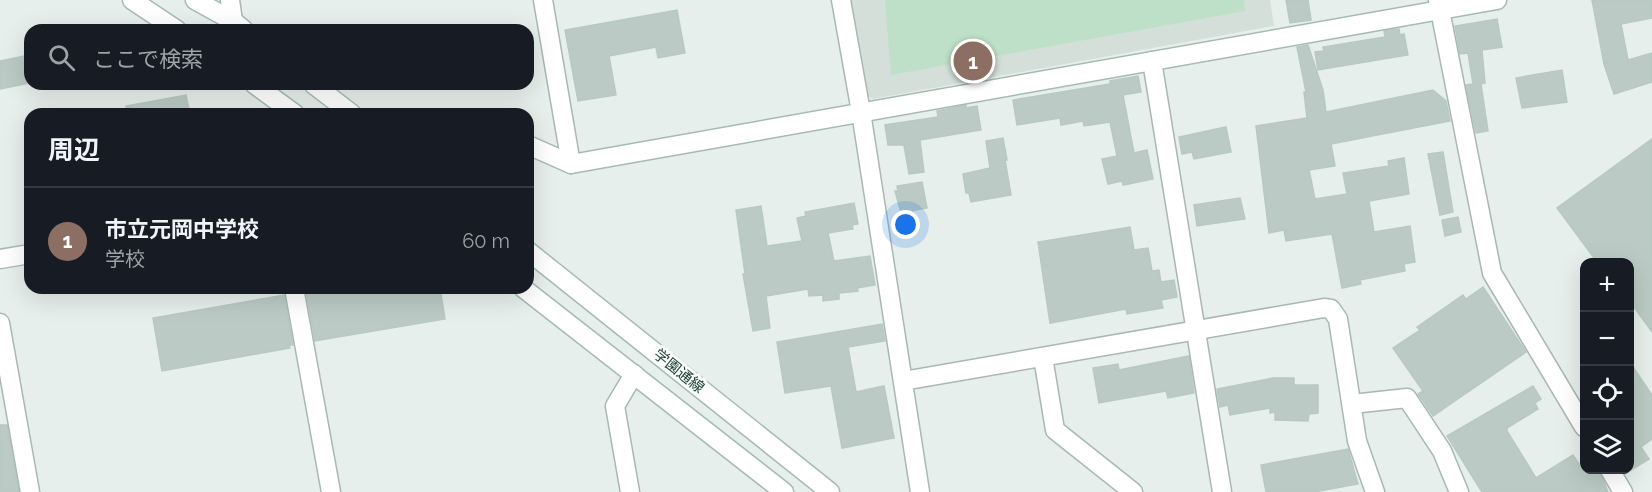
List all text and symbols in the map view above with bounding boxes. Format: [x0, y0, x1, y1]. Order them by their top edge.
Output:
search box [24, 24, 534, 90]
pin: 1 [954, 38, 992, 84]
icon: search [45, 41, 78, 74]
text: ここで検索 [93, 46, 203, 72]
text: 周辺 [48, 135, 100, 165]
your location [891, 210, 920, 239]
text: 市立元岡中学校 [105, 216, 259, 242]
text: 1 [63, 229, 72, 253]
text: 60 m [462, 229, 510, 253]
text: 学校 [105, 247, 145, 271]
map controls [1580, 258, 1634, 474]
button: + [1580, 258, 1634, 312]
button: − [1580, 312, 1634, 366]
street label: 学園通線 [650, 345, 708, 397]
button: locate [1580, 366, 1634, 420]
button: layers [1580, 420, 1634, 474]

